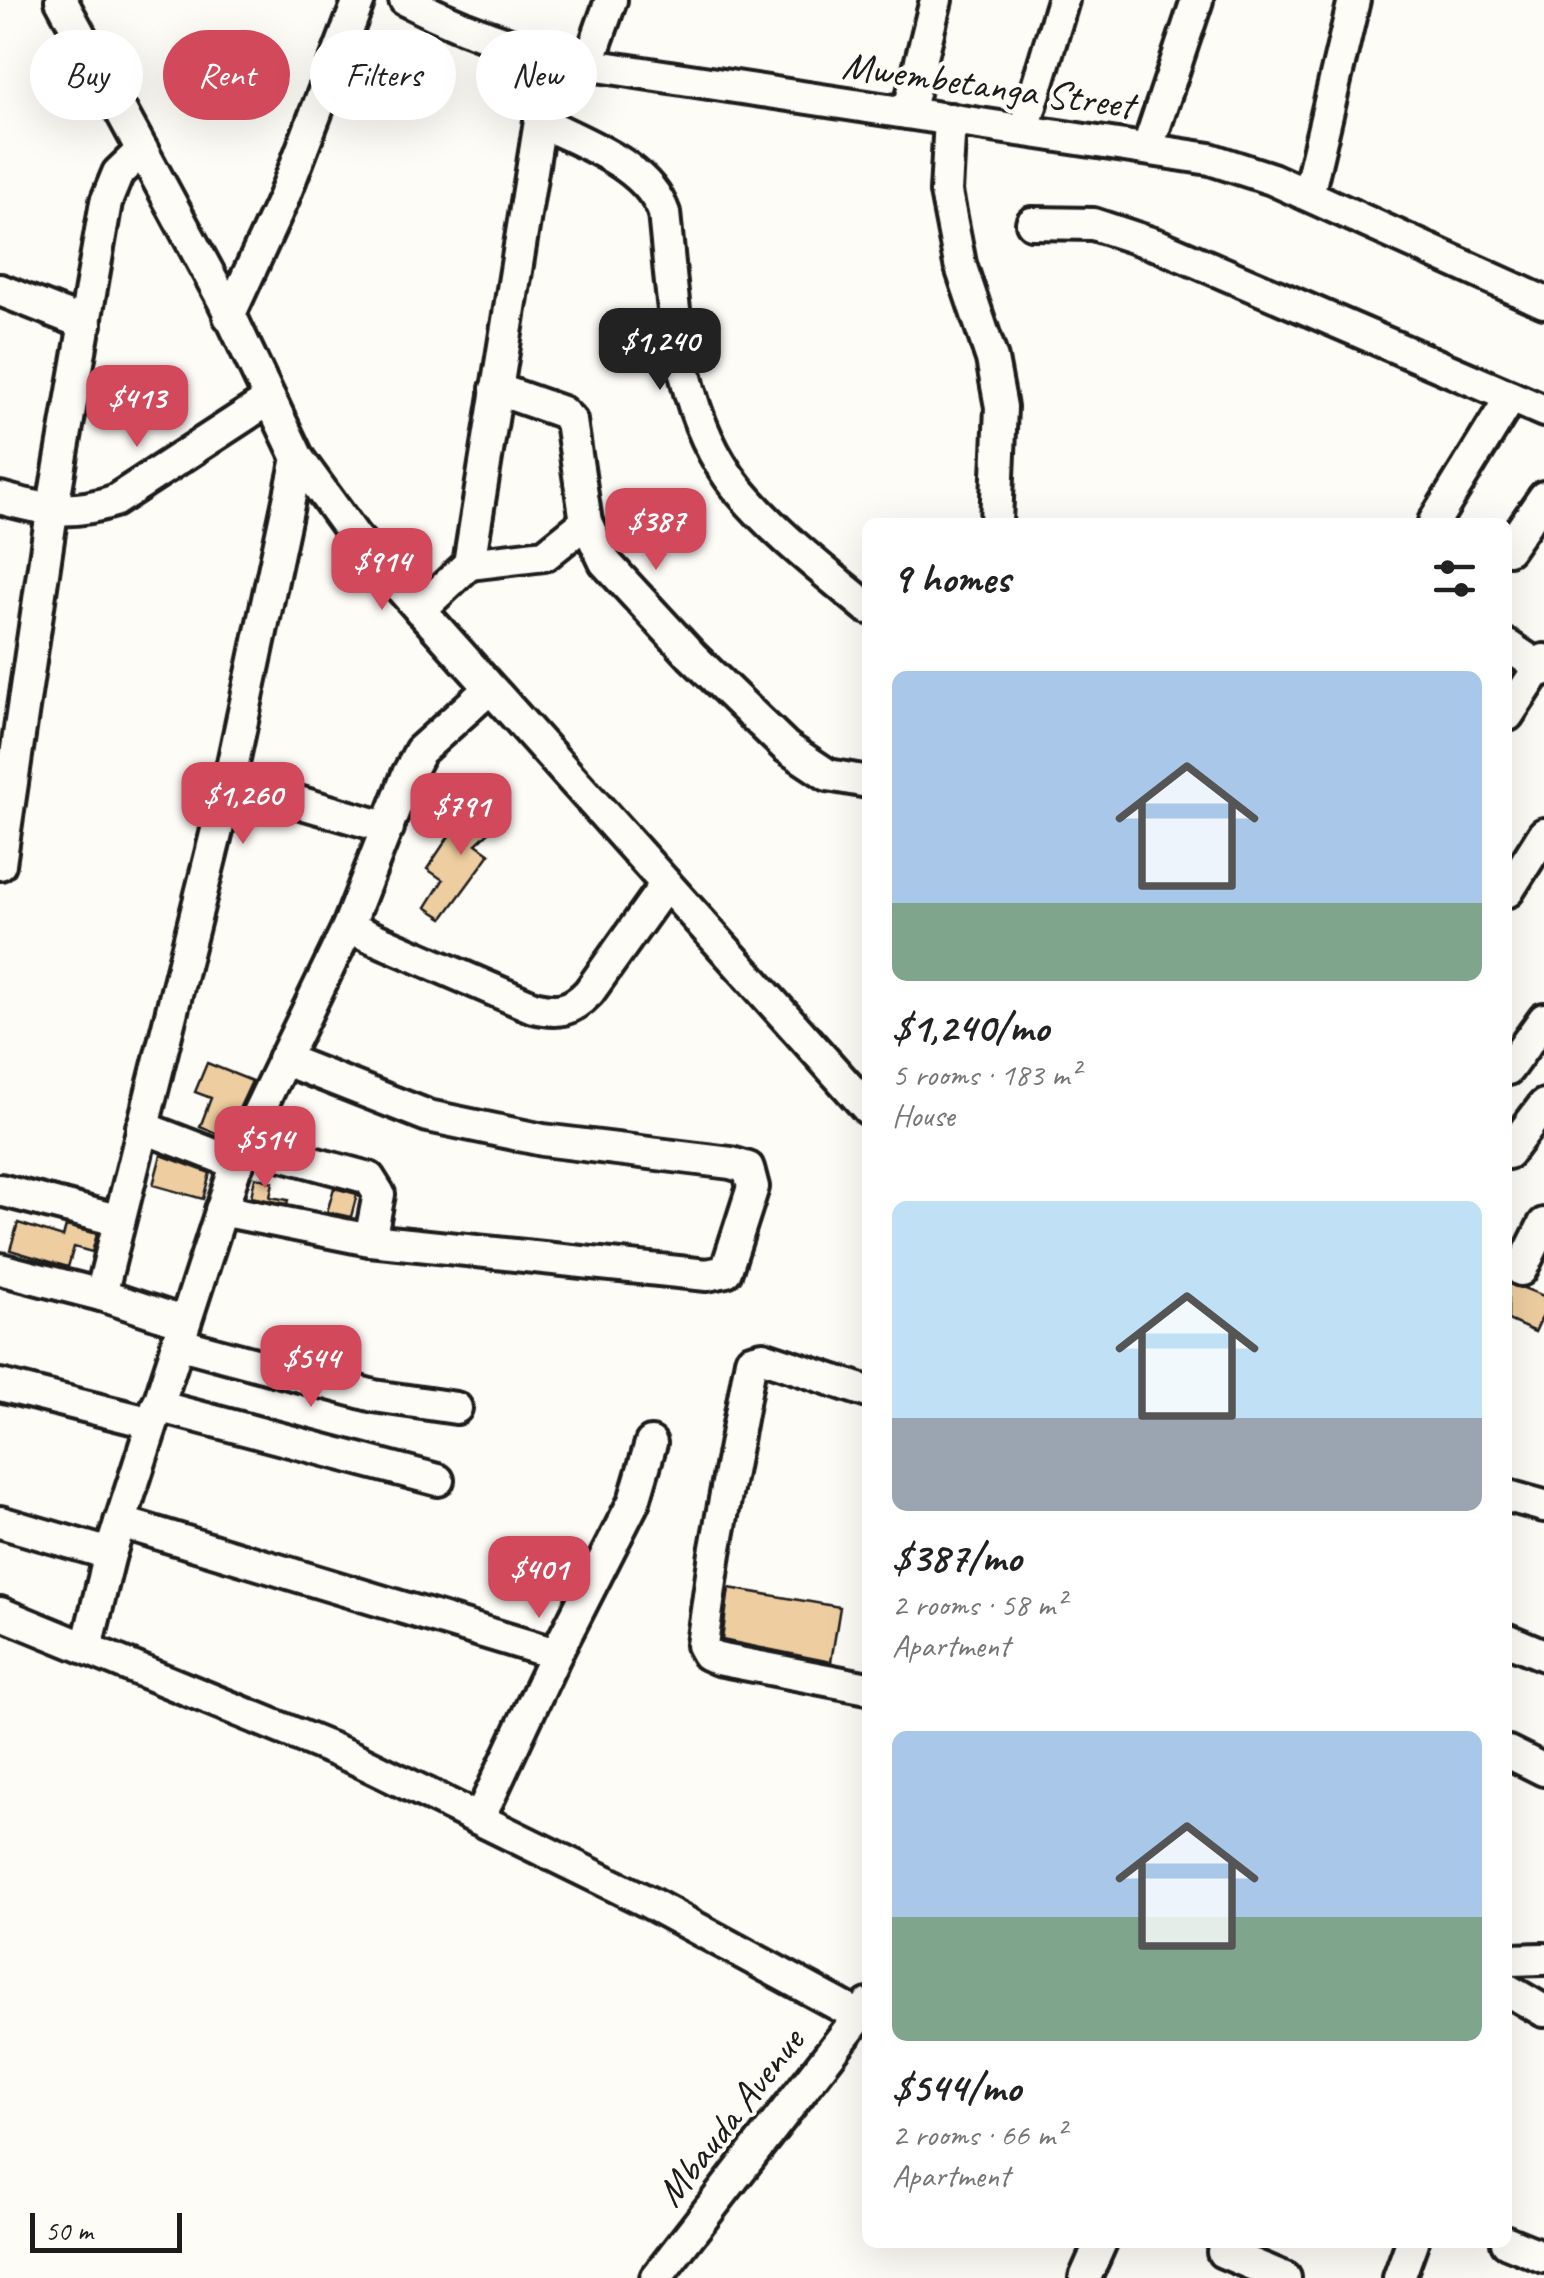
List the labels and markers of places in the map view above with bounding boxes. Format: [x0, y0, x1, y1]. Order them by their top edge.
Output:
pin: $1,240 [579, 308, 741, 393]
pin: $413 [78, 365, 196, 450]
pin: $387 [597, 488, 715, 573]
pin: $914 [323, 528, 441, 613]
pin: $1,260 [162, 762, 324, 847]
pin: $791 [402, 773, 520, 858]
pin: $514 [206, 1106, 324, 1191]
pin: $544 [252, 1325, 370, 1410]
pin: $401 [480, 1536, 598, 1621]

